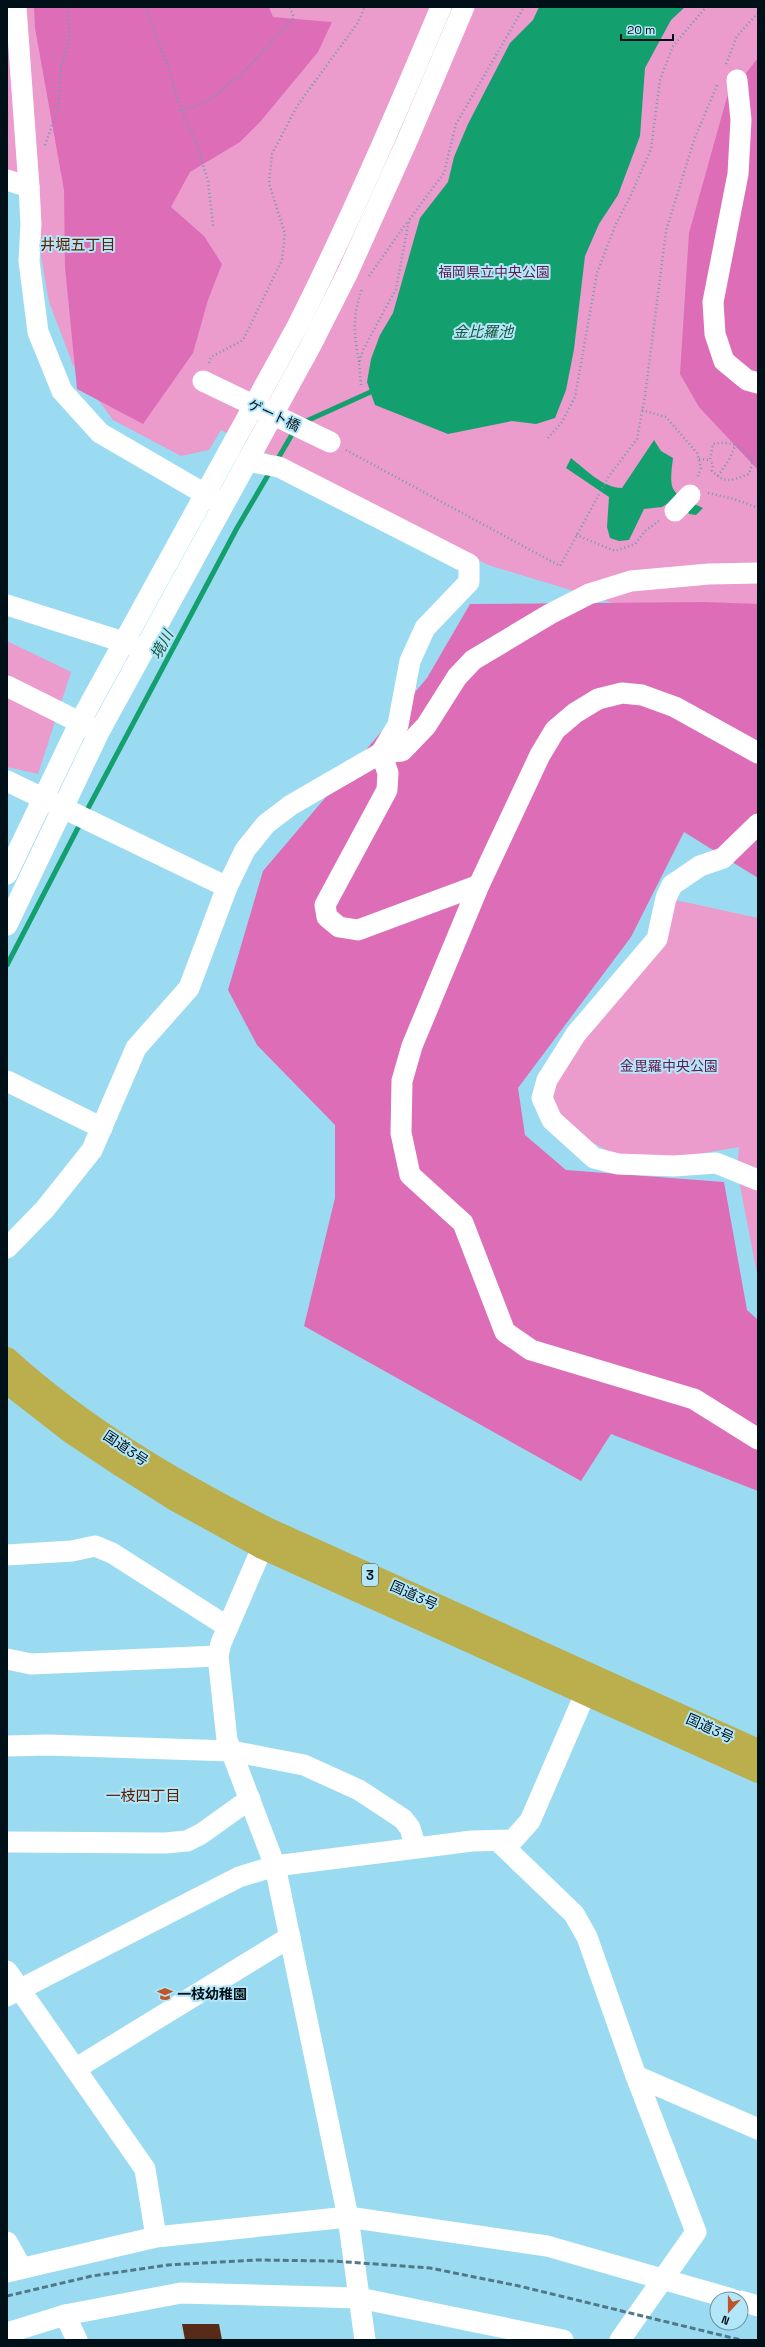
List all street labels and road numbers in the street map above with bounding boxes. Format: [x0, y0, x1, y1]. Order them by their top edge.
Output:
street label: ゲート橋 [245, 395, 303, 435]
street label: 国道3号 [100, 1426, 152, 1470]
road number: 3 [362, 1564, 378, 1586]
street label: 国道3号 [387, 1577, 441, 1613]
street label: 国道3号 [683, 1710, 737, 1746]

